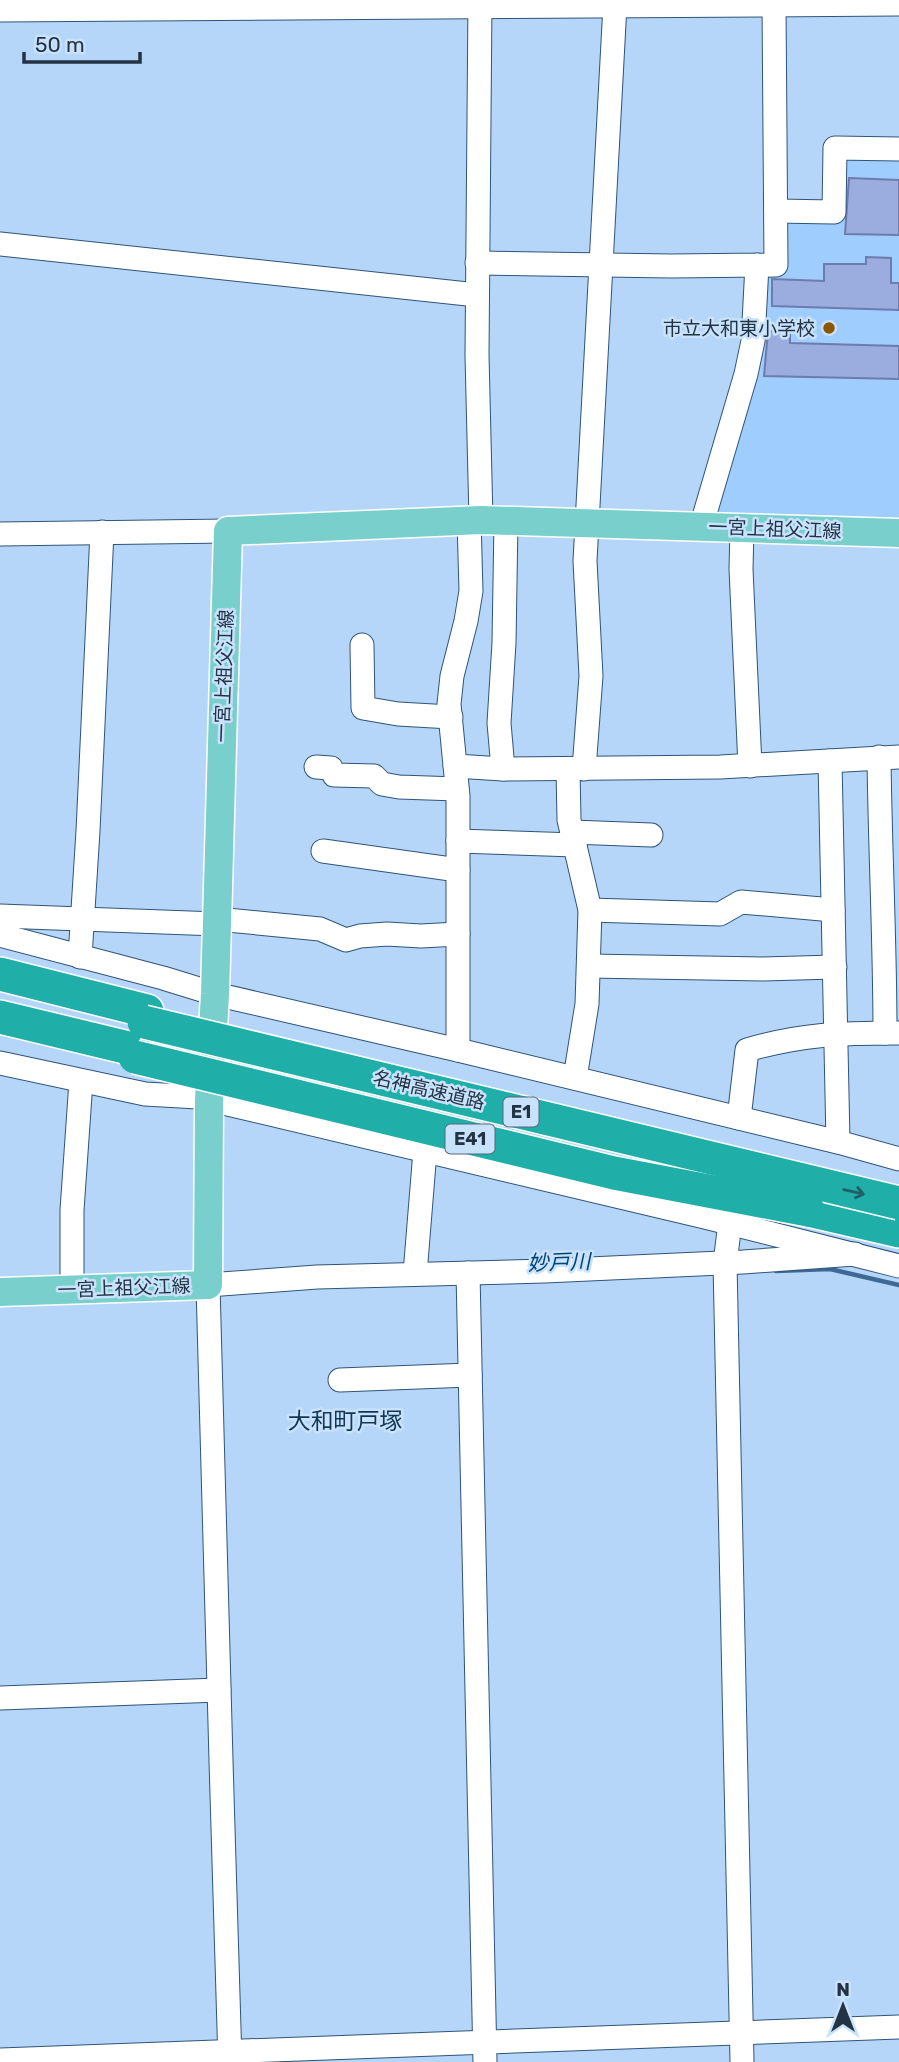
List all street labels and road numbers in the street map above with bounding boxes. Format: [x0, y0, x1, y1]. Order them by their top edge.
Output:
street label: 一宮上祖父江線 [708, 515, 842, 543]
street label: 一宮上祖父江線 [210, 609, 238, 743]
street label: 名神高速道路 [371, 1066, 487, 1114]
road number: E1 [504, 1098, 538, 1126]
road number: E41 [446, 1124, 494, 1154]
street label: 一宮上祖父江線 [57, 1274, 191, 1302]

